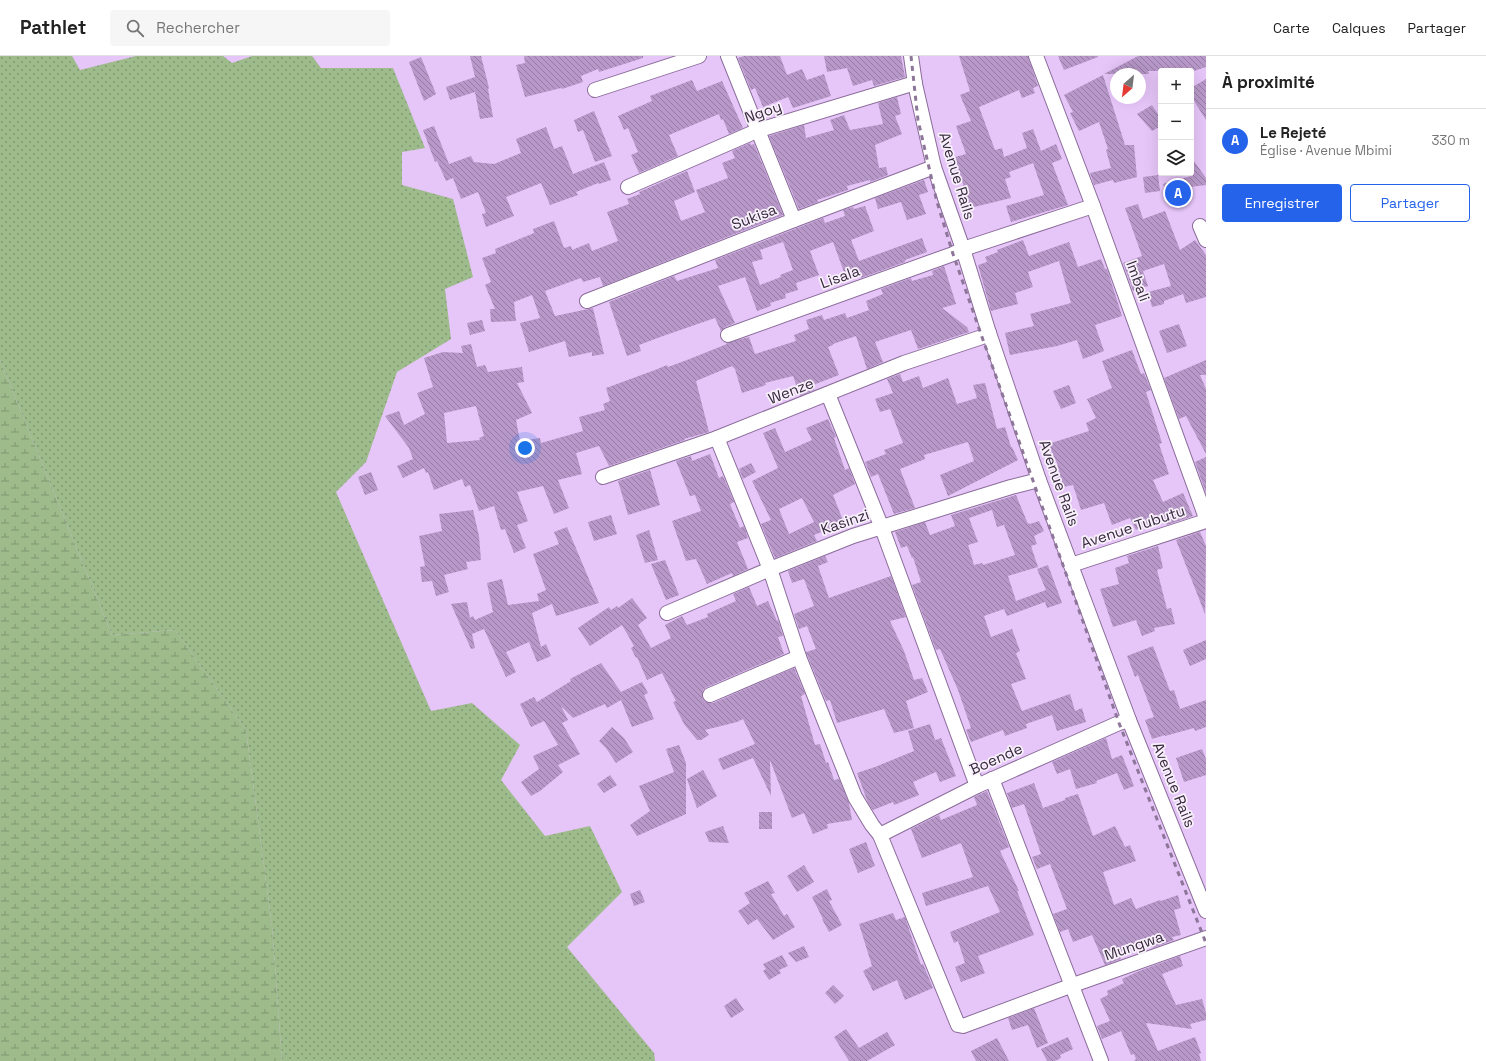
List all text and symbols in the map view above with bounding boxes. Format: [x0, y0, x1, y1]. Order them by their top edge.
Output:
search box [110, 10, 390, 46]
text: Pathlet [20, 15, 86, 40]
icon: search [124, 17, 146, 39]
text: Rechercher [156, 18, 240, 37]
text: Carte [1273, 19, 1310, 37]
text: Calques [1332, 19, 1386, 37]
text: Partager [1408, 19, 1466, 37]
north arrow [1110, 68, 1146, 104]
map controls [1158, 68, 1194, 176]
button: + [1158, 68, 1194, 104]
text: À proximité [1222, 71, 1315, 93]
street label: Ngoy [742, 96, 784, 127]
button: − [1158, 104, 1194, 140]
text: Le Rejeté [1260, 123, 1326, 142]
street label: Avenue Rails [935, 130, 980, 222]
text: A [1231, 132, 1239, 149]
text: 330 m [1431, 132, 1470, 149]
button: layers [1158, 140, 1194, 176]
text: Église · Avenue Mbimi [1260, 142, 1392, 159]
pin: A [1165, 178, 1191, 208]
button: Enregistrer [1222, 184, 1342, 222]
button: Partager [1350, 184, 1470, 222]
street label: Sukisa [729, 199, 779, 234]
street label: Imbali [1122, 258, 1155, 304]
street label: Lisala [817, 261, 863, 292]
street label: Wenze [765, 373, 816, 408]
street label: Avenue Rails [1035, 437, 1084, 529]
your location [515, 438, 535, 458]
street label: Avenue Tubutu [1078, 501, 1187, 552]
street label: Kasinzi [818, 504, 872, 539]
street label: Boende [966, 738, 1025, 779]
street label: Avenue Rails [1149, 739, 1200, 830]
street label: Mungwa [1102, 926, 1166, 965]

